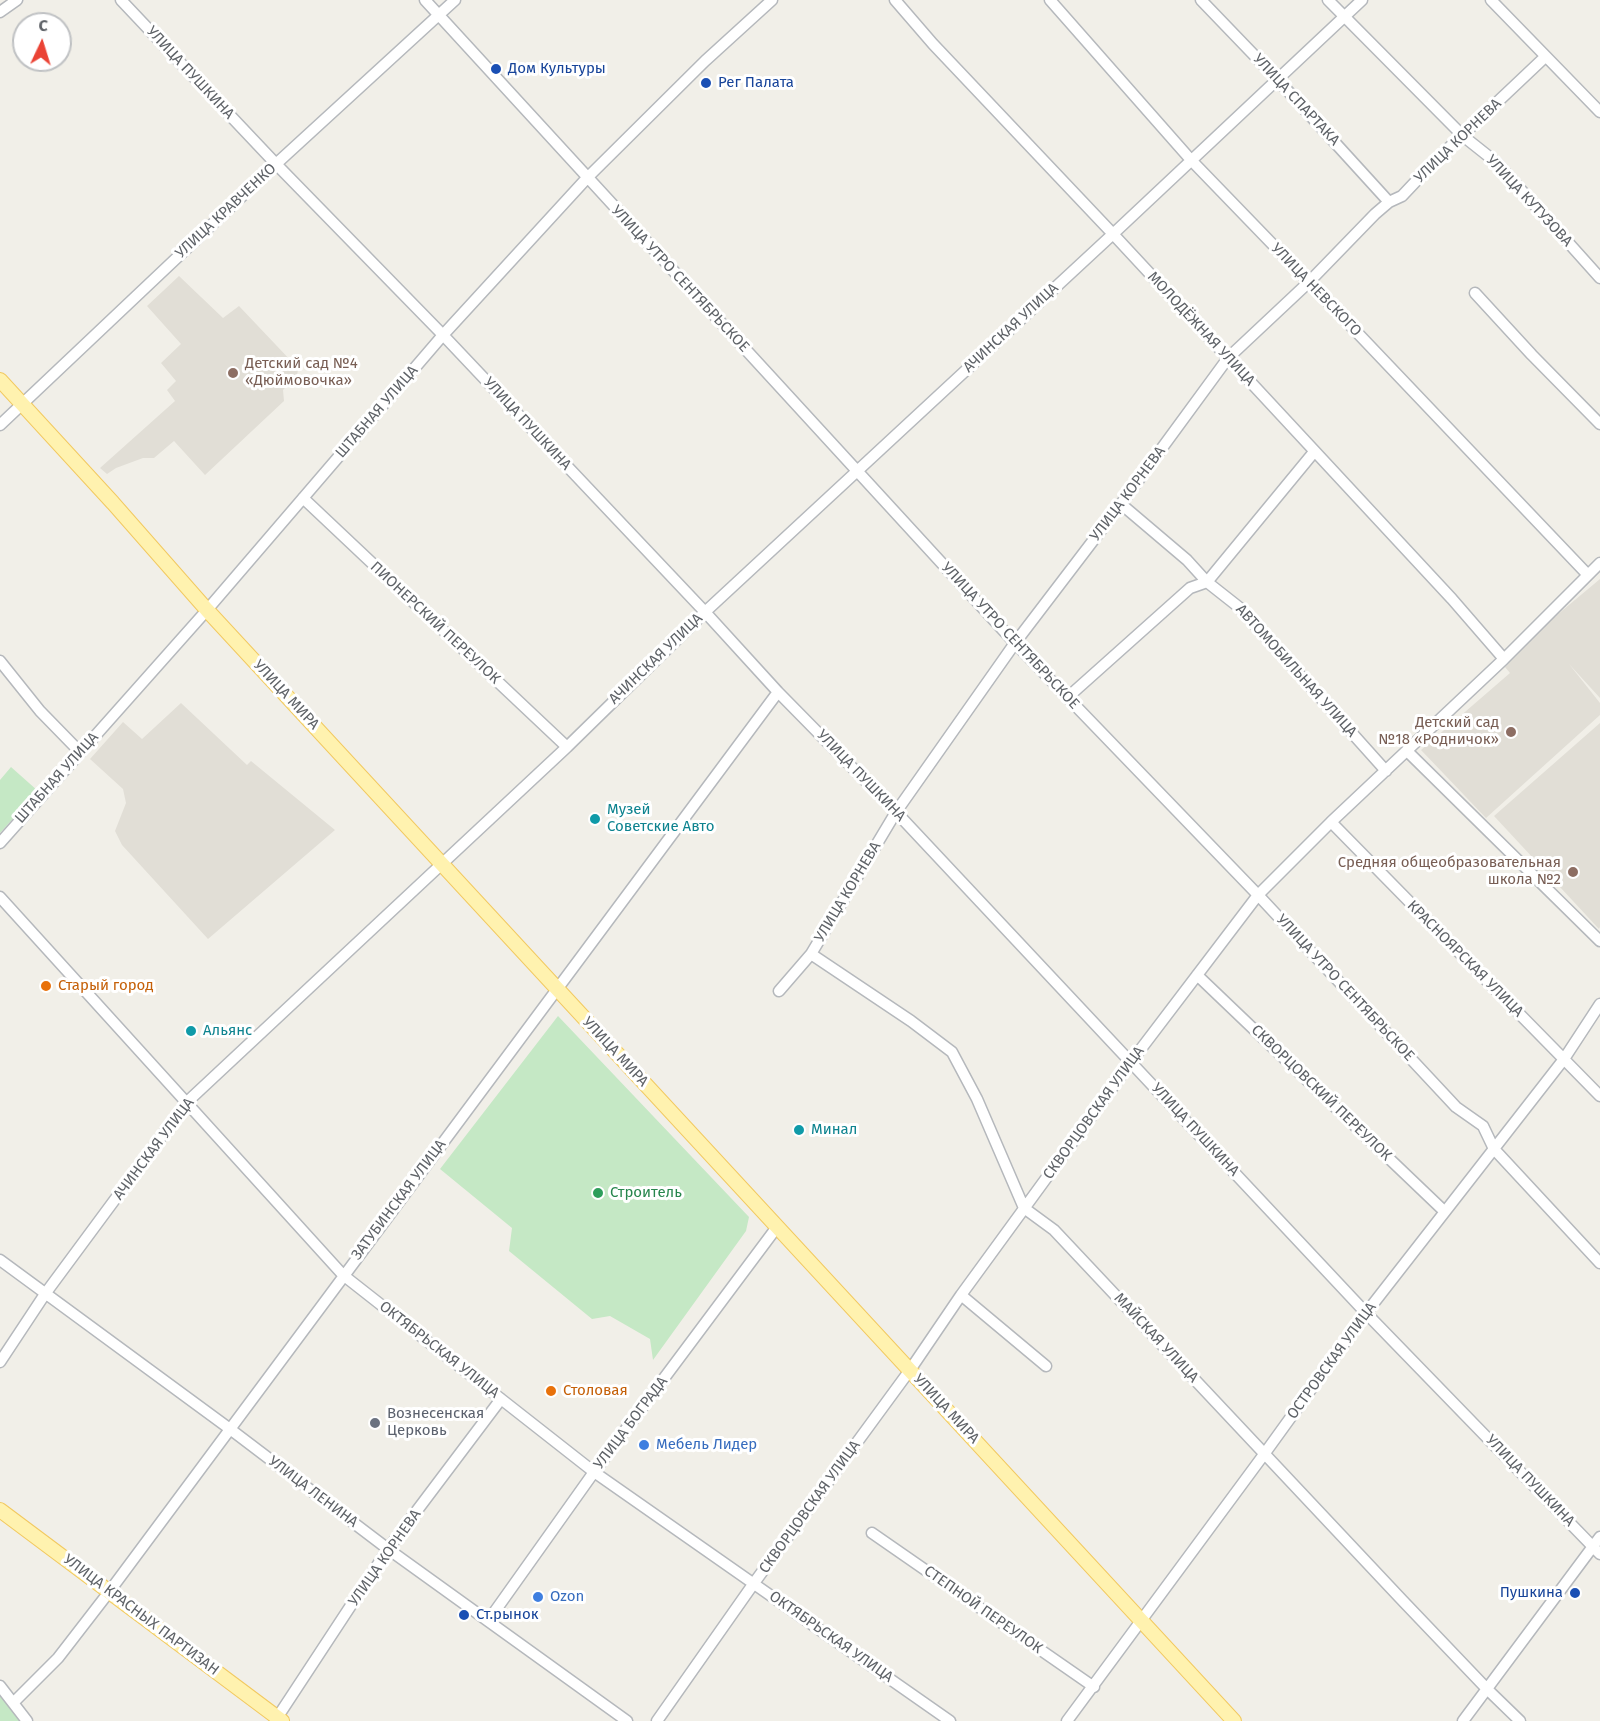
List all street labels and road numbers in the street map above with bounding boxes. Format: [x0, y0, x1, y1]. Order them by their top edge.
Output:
street label: УЛИЦА ПУШКИНА [142, 23, 238, 123]
street label: УЛИЦА СПАРТАКА [1249, 50, 1343, 150]
street label: УЛИЦА КОРНЕВА [1411, 95, 1505, 187]
street label: УЛИЦА КУТУЗОВА [1482, 151, 1576, 251]
street label: УЛИЦА КРАВЧЕНКО [172, 160, 280, 262]
street label: УЛИЦА УТРО СЕНТЯБРЬСКОЕ [607, 202, 753, 356]
street label: УЛИЦА НЕВСКОГО [1267, 240, 1365, 340]
street label: МОЛОДЁЖНАЯ УЛИЦА [1143, 268, 1259, 390]
street label: АЧИНСКАЯ УЛИЦА [960, 279, 1062, 377]
street label: ШТАБНАЯ УЛИЦА [332, 362, 422, 462]
street label: УЛИЦА ПУШКИНА [479, 374, 575, 474]
street label: УЛИЦА КОРНЕВА [1087, 443, 1169, 545]
street label: ПИОНЕРСКИЙ ПЕРЕУЛОК [366, 558, 504, 688]
street label: УЛИЦА УТРО СЕНТЯБРЬСКОЕ [937, 559, 1083, 713]
street label: АВТОМОБИЛЬНАЯ УЛИЦА [1232, 601, 1360, 741]
street label: АЧИНСКАЯ УЛИЦА [605, 610, 707, 708]
street label: УЛИЦА МИРА [249, 656, 323, 734]
street label: УЛИЦА ПУШКИНА [813, 726, 909, 826]
street label: ШТАБНАЯ УЛИЦА [11, 729, 103, 827]
street label: УЛИЦА КОРНЕВА [811, 838, 885, 946]
street label: КРАСНОЯРСКАЯ УЛИЦА [1403, 897, 1527, 1021]
street label: УЛИЦА УТРО СЕНТЯБРЬСКОЕ [1272, 911, 1418, 1065]
street label: УЛИЦА МИРА [578, 1013, 652, 1091]
street label: СКВОРЦОВСКИЙ ПЕРЕУЛОК [1247, 1021, 1395, 1165]
street label: СКВОРЦОВСКАЯ УЛИЦА [1040, 1043, 1148, 1183]
street label: УЛИЦА ПУШКИНА [1147, 1080, 1243, 1180]
street label: АЧИНСКАЯ УЛИЦА [110, 1094, 198, 1204]
street label: ЗАТУБИНСКАЯ УЛИЦА [348, 1136, 450, 1264]
street label: МАЙСКАЯ УЛИЦА [1110, 1289, 1202, 1387]
street label: ОКТЯБРЬСКАЯ УЛИЦА [375, 1298, 503, 1402]
street label: ОСТРОВСКАЯ УЛИЦА [1284, 1299, 1380, 1423]
street label: УЛИЦА МИРА [909, 1370, 983, 1448]
street label: УЛИЦА БОГРАДА [590, 1373, 672, 1473]
street label: УЛИЦА ПУШКИНА [1482, 1431, 1578, 1531]
street label: СКВОРЦОВСКАЯ УЛИЦА [756, 1437, 864, 1577]
street label: УЛИЦА ЛЕНИНА [265, 1452, 361, 1532]
street label: УЛИЦА КОРНЕВА [345, 1506, 425, 1610]
street label: УЛИЦА КРАСНЫХ ПАРТИЗАН [60, 1551, 222, 1679]
street label: СТЕПНОЙ ПЕРЕУЛОК [920, 1562, 1046, 1658]
street label: ОКТЯБРЬСКАЯ УЛИЦА [766, 1587, 896, 1687]

